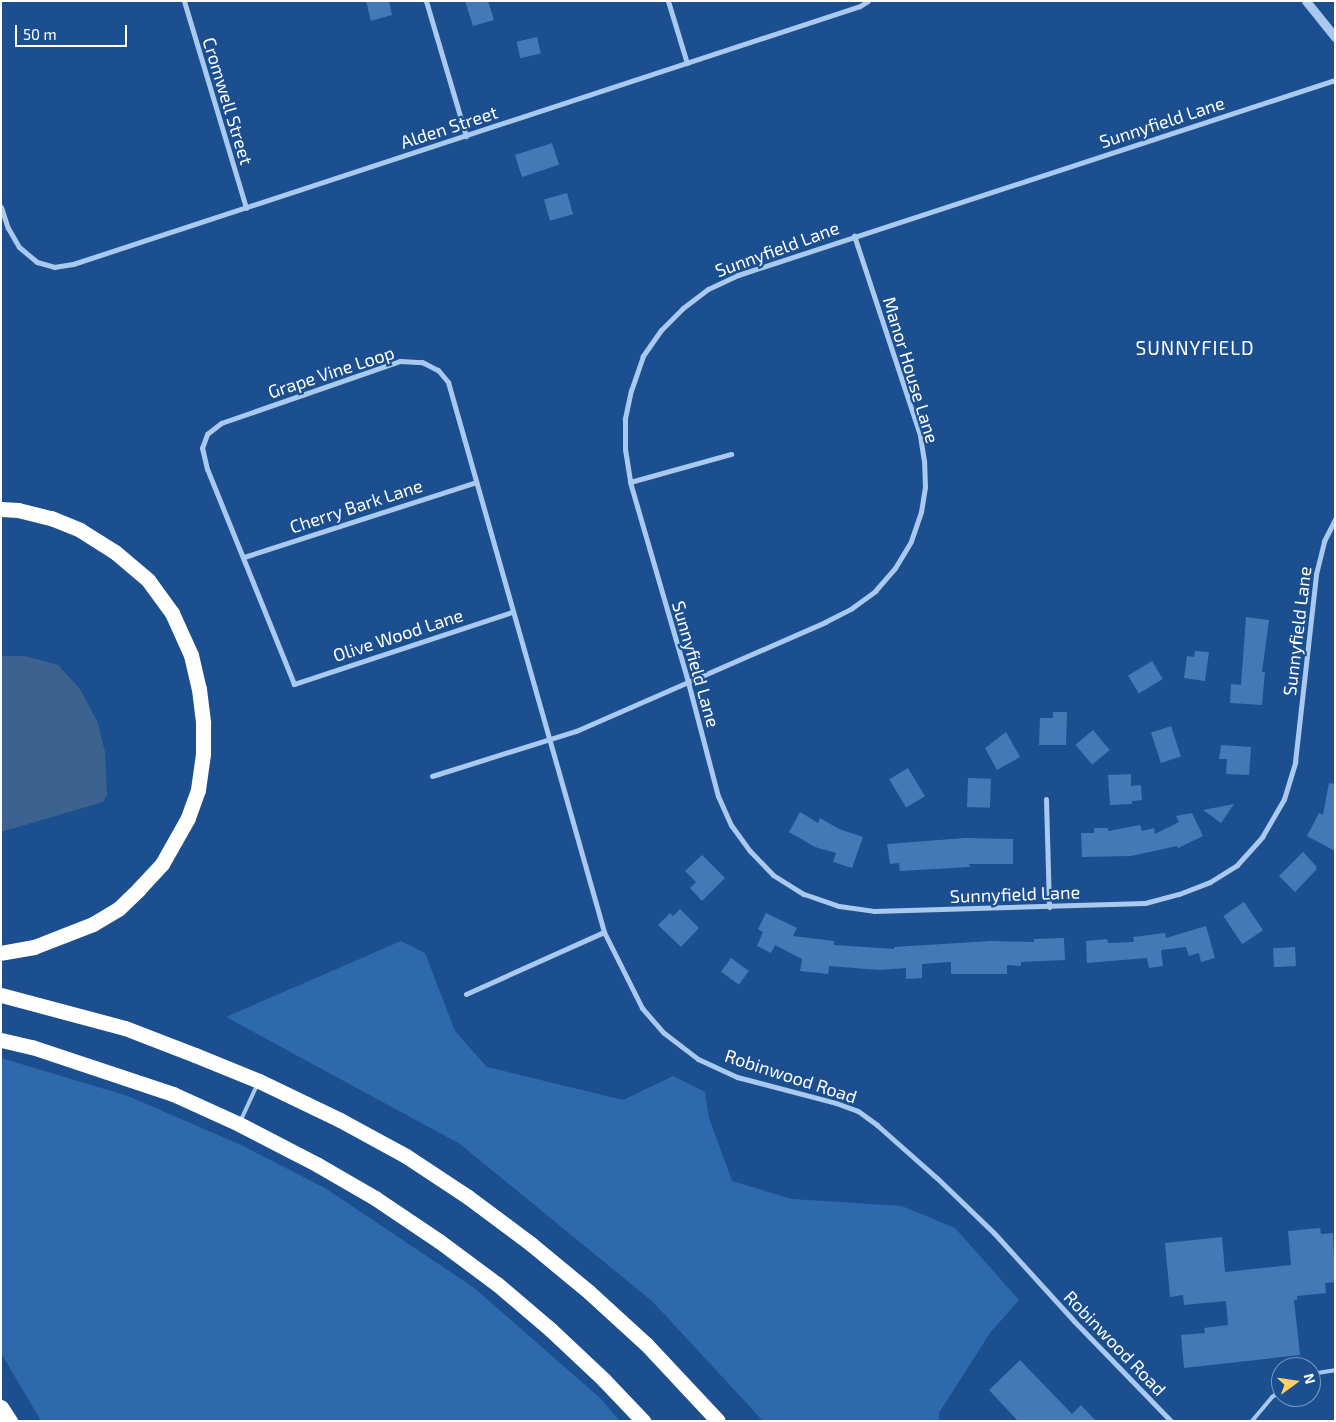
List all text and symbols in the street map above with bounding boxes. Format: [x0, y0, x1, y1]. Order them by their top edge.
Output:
scale bar [18, 15, 130, 47]
text: 50 m [23, 25, 57, 43]
street label: Cromwell Street [198, 35, 258, 167]
street label: Sunnyfield Lane [1097, 92, 1227, 152]
street label: Alden Street [398, 101, 500, 153]
street label: Sunnyfield Lane [712, 217, 842, 281]
street label: Manor House Lane [878, 294, 944, 446]
district label: SUNNYFIELD [1134, 337, 1256, 359]
street label: Grape Vine Loop [265, 341, 397, 403]
street label: Cherry Bark Lane [287, 474, 425, 538]
street label: Sunnyfield Lane [1278, 565, 1316, 697]
street label: Sunnyfield Lane [668, 598, 724, 730]
street label: Olive Wood Lane [330, 604, 466, 666]
street label: Sunnyfield Lane [950, 881, 1080, 907]
street label: Robinwood Road [722, 1044, 860, 1108]
street label: Robinwood Road [1059, 1286, 1171, 1400]
north arrow [1271, 1357, 1321, 1407]
text: N [1301, 1372, 1320, 1385]

